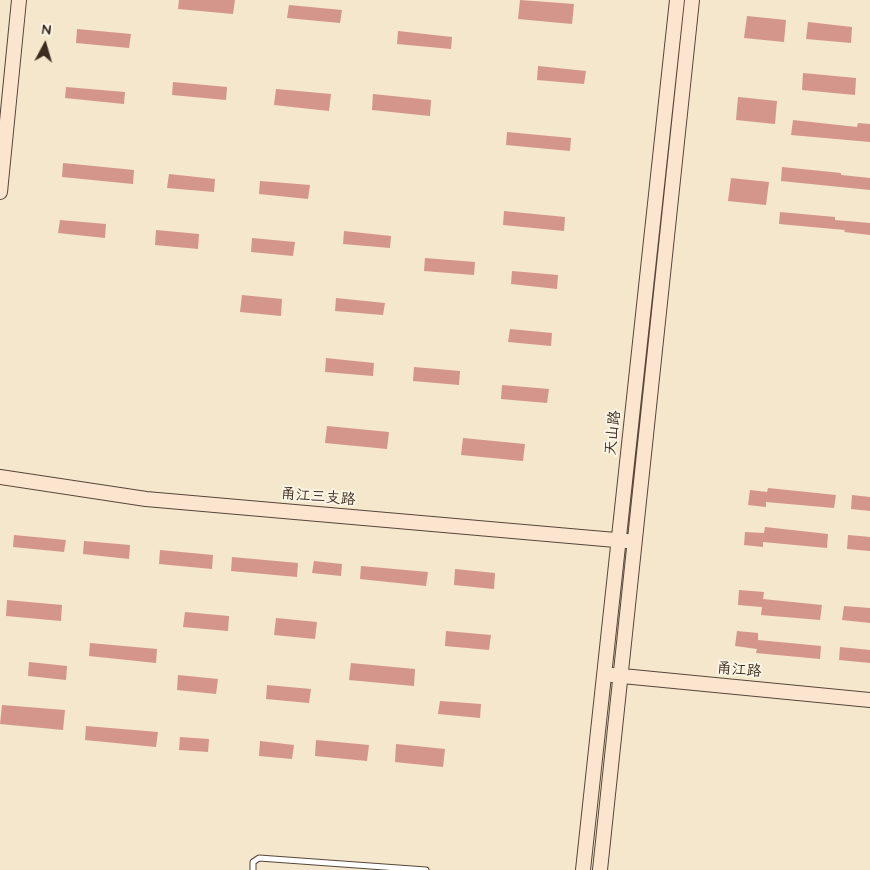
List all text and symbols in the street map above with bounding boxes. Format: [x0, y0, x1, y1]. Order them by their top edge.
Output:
north arrow [20, 20, 70, 70]
text: N [41, 20, 52, 40]
street label: 天山路 [603, 410, 625, 456]
street label: 甬江三支路 [280, 486, 356, 510]
street label: 甬江路 [716, 660, 762, 682]

